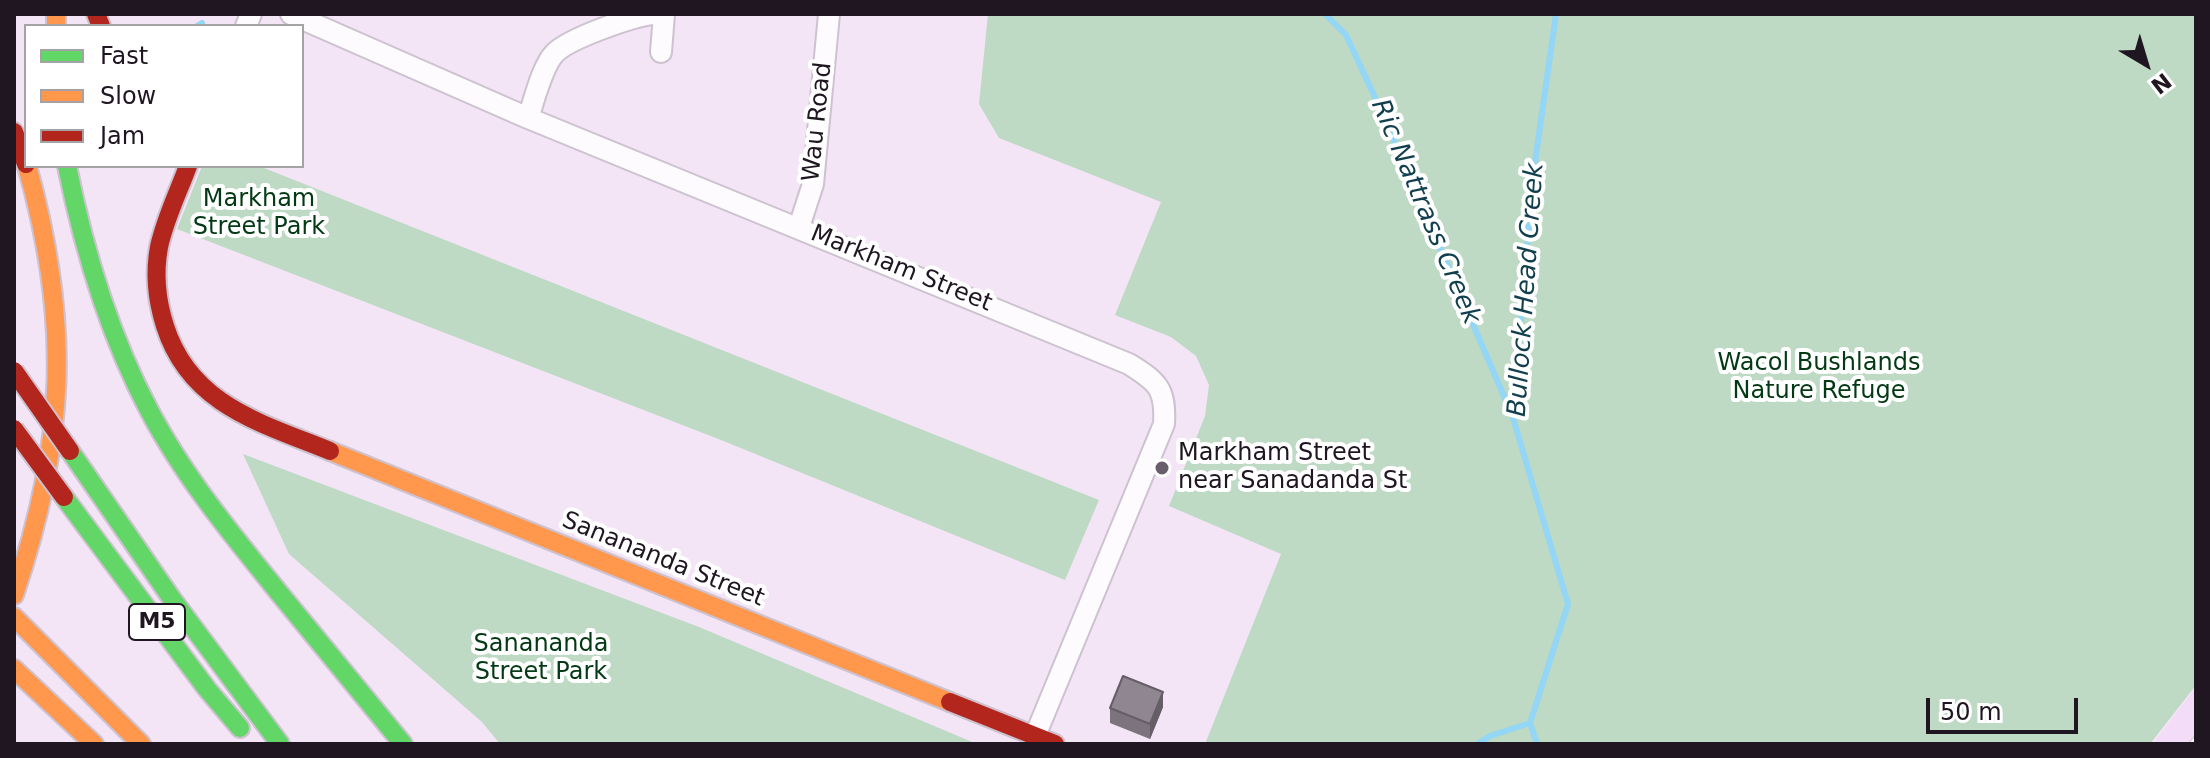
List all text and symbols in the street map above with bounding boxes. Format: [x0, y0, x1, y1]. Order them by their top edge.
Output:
legend [24, 24, 304, 168]
north arrow [2106, 24, 2186, 104]
text: Fast [100, 42, 148, 70]
street label: Wau Road [797, 61, 839, 183]
text: N [2146, 68, 2176, 99]
text: Slow [100, 82, 156, 110]
water label: Ric Nattrass Creek [1363, 95, 1487, 329]
text: Jam [100, 122, 145, 150]
water label: Bullock Head Creek [1503, 162, 1551, 418]
park label: Markham Street Park [193, 186, 325, 242]
street label: Markham Street [806, 219, 996, 319]
park label: Wacol Bushlands Nature Refuge [1718, 350, 1920, 406]
place label: Markham Street near Sanadanda St [1178, 440, 1407, 496]
marker: Markham Street near Sanadanda St [1153, 459, 1171, 477]
street label: Sanananda Street [558, 506, 768, 614]
road number: M5 [129, 604, 185, 640]
park label: Sanananda Street Park [474, 631, 608, 687]
scale bar [1930, 682, 2082, 732]
text: 50 m [1940, 698, 2002, 726]

